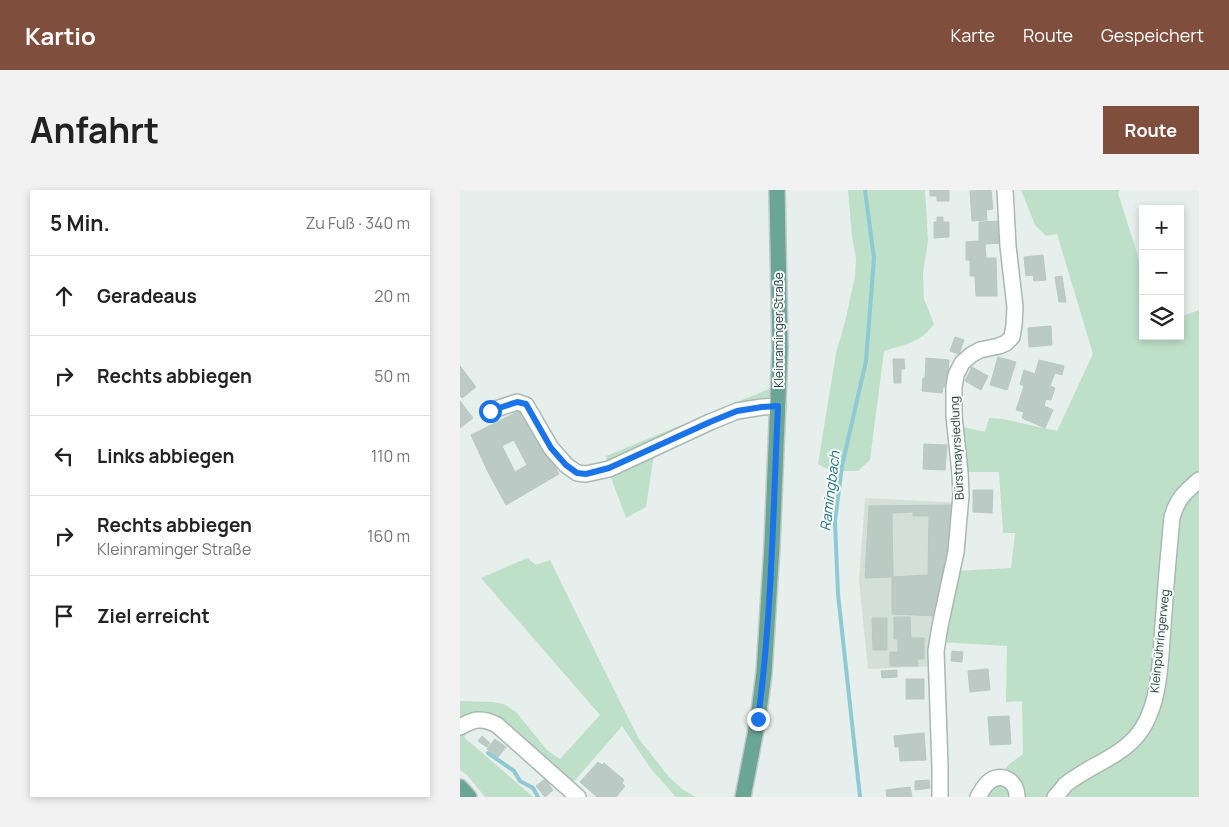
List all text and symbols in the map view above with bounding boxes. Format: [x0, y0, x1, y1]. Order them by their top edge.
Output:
text: Kartio [25, 19, 96, 52]
text: Karte [950, 23, 995, 47]
text: Route [1023, 23, 1073, 47]
text: Gespeichert [1101, 23, 1204, 47]
text: Anfahrt [30, 106, 159, 154]
button: Route [1103, 106, 1199, 154]
map controls [1139, 205, 1184, 340]
button: + [1139, 205, 1184, 250]
text: 5 Min. [50, 209, 110, 237]
text: Zu Fuß · 340 m [306, 212, 410, 234]
button: − [1139, 250, 1184, 295]
street label: Kleinraminger Straße [770, 272, 787, 388]
icon: ahead [50, 282, 78, 310]
text: Geradeaus [97, 283, 197, 309]
text: 20 m [374, 285, 410, 307]
button: layers [1139, 295, 1184, 340]
icon: right [50, 362, 78, 390]
text: Rechts abbiegen [97, 363, 252, 389]
text: 50 m [374, 365, 410, 387]
street label: Bürstmayrsiedlung [945, 396, 968, 500]
route start [479, 400, 502, 423]
icon: left [50, 442, 78, 470]
text: Links abbiegen [97, 443, 234, 469]
text: 110 m [371, 445, 410, 467]
water label: Ramingbach [815, 449, 844, 532]
text: Rechts abbiegen [97, 512, 252, 538]
icon: right [50, 522, 78, 550]
text: 160 m [367, 525, 410, 547]
text: Kleinraminger Straße [97, 538, 251, 560]
street label: Kleinpühringerweg [1146, 588, 1173, 694]
icon: arrive [50, 602, 78, 630]
text: Ziel erreicht [97, 603, 210, 629]
route end [747, 708, 770, 731]

